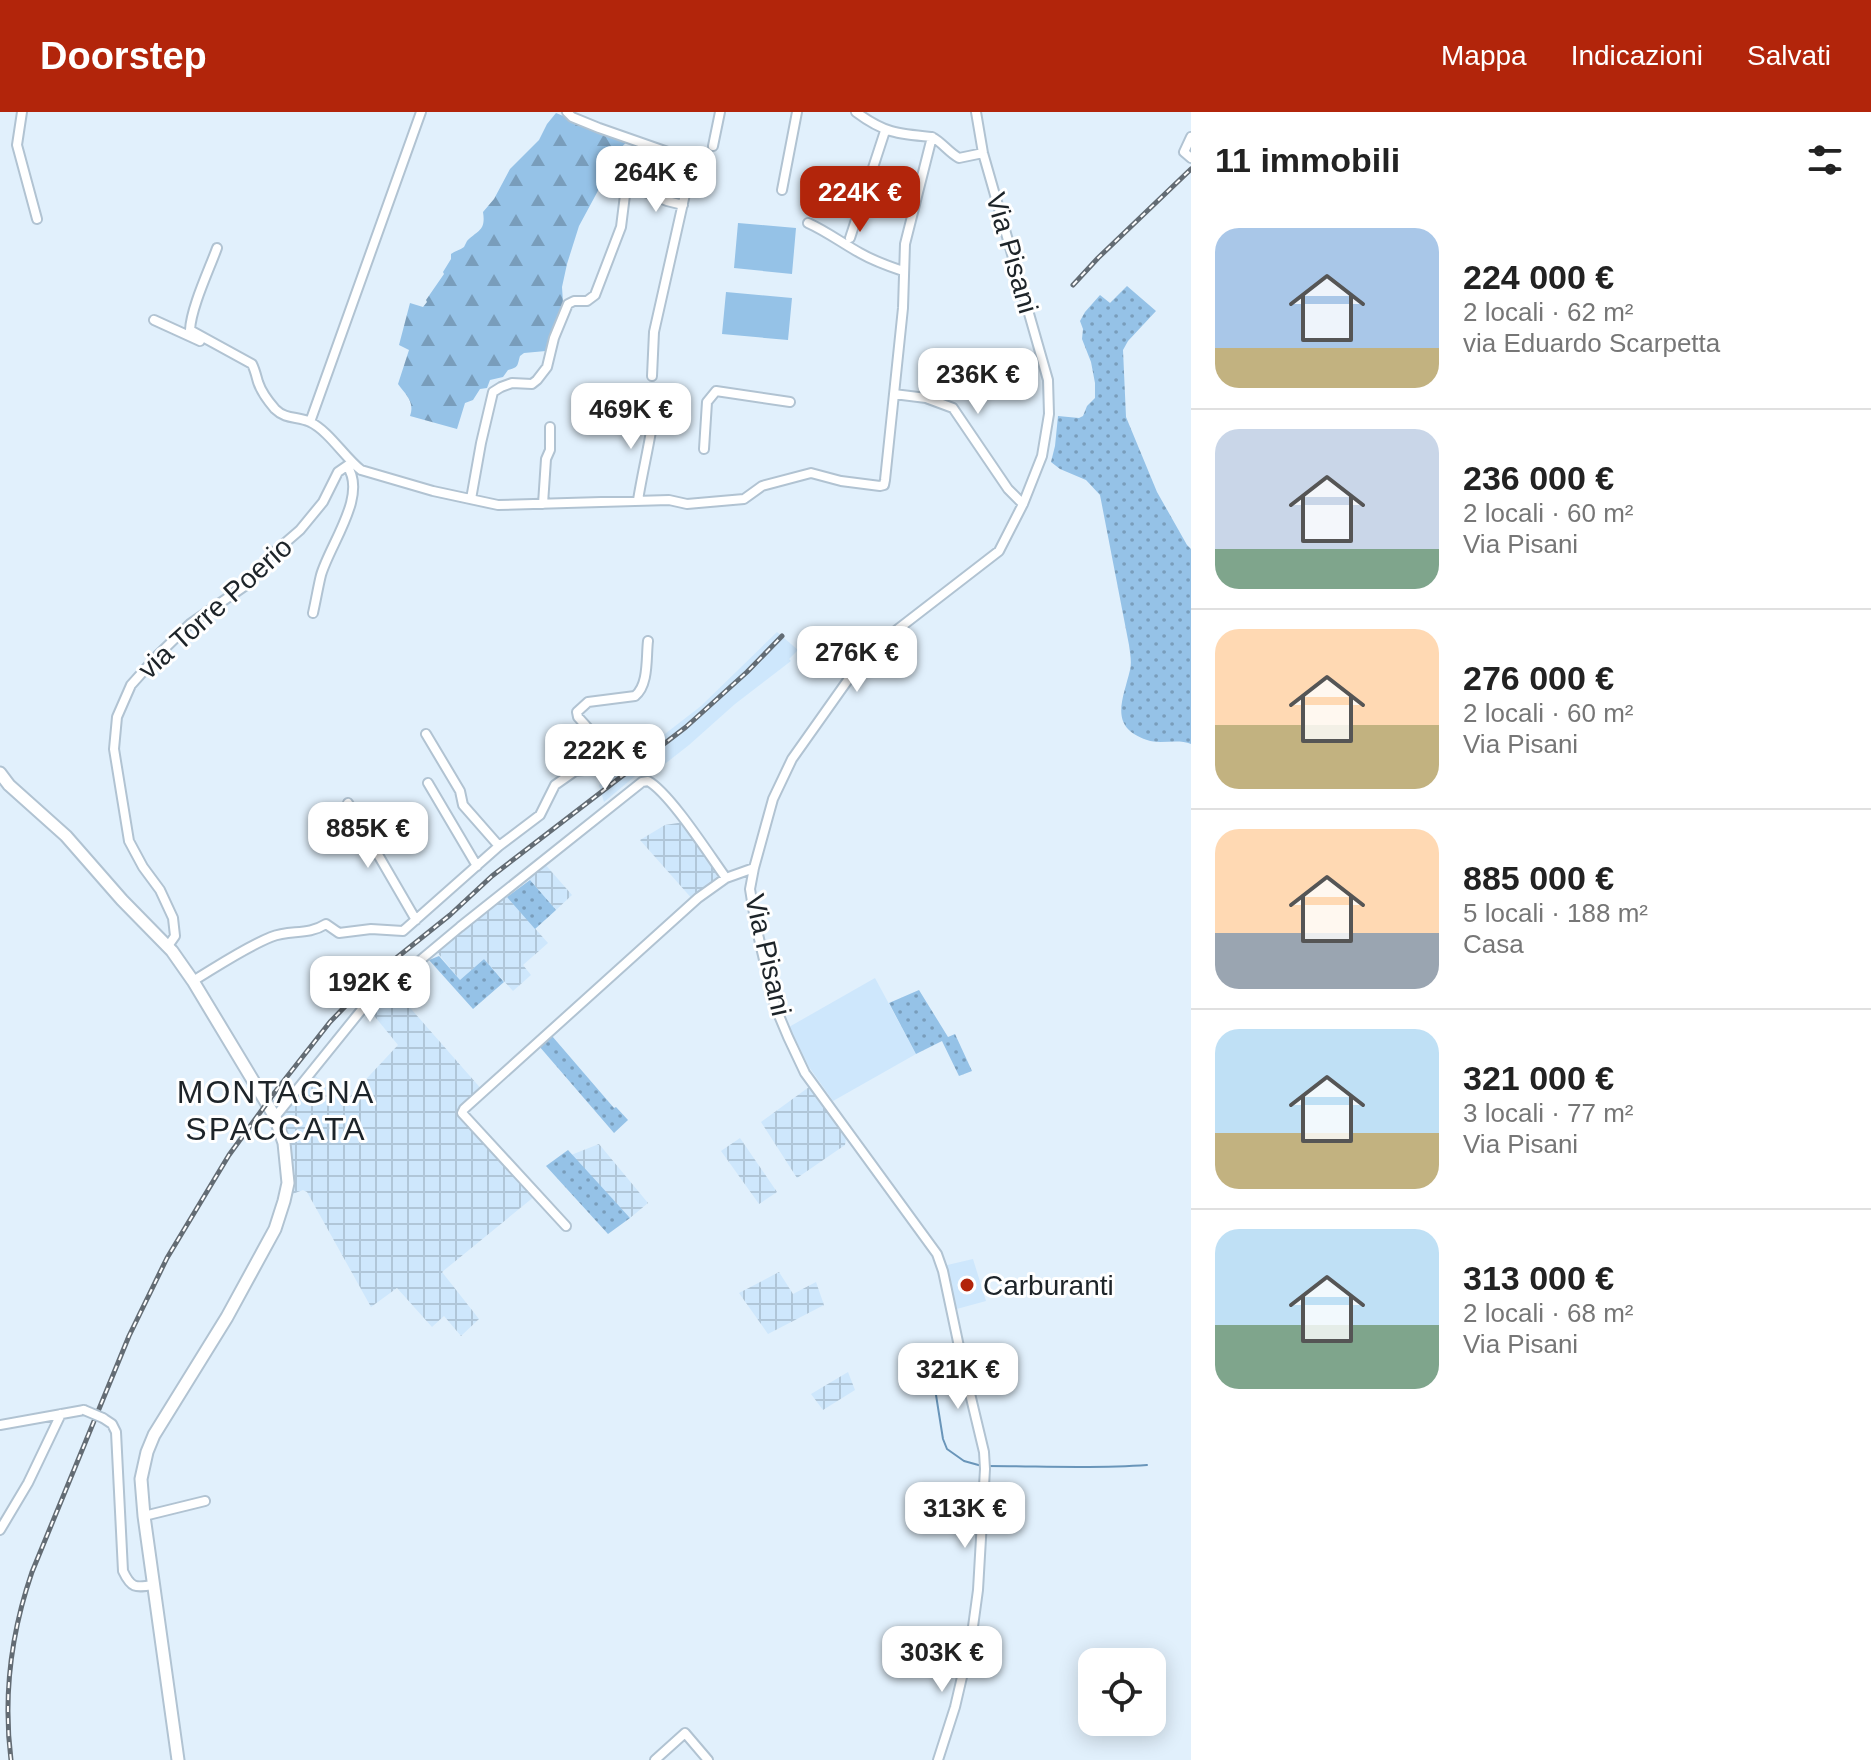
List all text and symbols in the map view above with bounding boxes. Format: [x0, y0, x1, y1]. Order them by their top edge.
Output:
text: Doorstep [40, 35, 207, 77]
text: Mappa [1441, 40, 1527, 71]
text: Indicazioni [1571, 40, 1703, 71]
text: Salvati [1747, 40, 1831, 71]
icon: filters [1803, 138, 1847, 182]
text: 11 immobili [1215, 141, 1400, 179]
pin: 264K € [591, 146, 721, 214]
text: 264K € [614, 157, 698, 187]
pin: 224K € [795, 166, 925, 234]
text: 224K € [818, 177, 902, 207]
street label: Via Pisani [980, 189, 1044, 317]
text: 224 000 € [1463, 258, 1614, 296]
icon: home [1279, 260, 1375, 356]
text: 2 locali · 62 m² [1463, 297, 1634, 327]
text: via Eduardo Scarpetta [1463, 328, 1720, 358]
pin: 236K € [913, 348, 1043, 416]
text: 236K € [936, 359, 1020, 389]
pin: 469K € [566, 383, 696, 451]
text: 469K € [589, 394, 673, 424]
text: 236 000 € [1463, 459, 1614, 497]
icon: home [1279, 461, 1375, 557]
text: 2 locali · 60 m² [1463, 498, 1634, 528]
text: Via Pisani [1463, 529, 1578, 559]
street label: via Torre Poerio [132, 531, 298, 685]
pin: 276K € [792, 626, 922, 694]
text: 276K € [815, 637, 899, 667]
text: 276 000 € [1463, 659, 1614, 697]
icon: home [1279, 661, 1375, 757]
text: 2 locali · 60 m² [1463, 698, 1634, 728]
pin: 222K € [540, 724, 670, 792]
text: Via Pisani [1463, 729, 1578, 759]
text: 222K € [563, 735, 647, 765]
pin: 885K € [303, 802, 433, 870]
text: 885K € [326, 813, 410, 843]
text: 885 000 € [1463, 859, 1614, 897]
icon: home [1279, 861, 1375, 957]
street label: Via Pisani [739, 891, 797, 1019]
text: 5 locali · 188 m² [1463, 898, 1648, 928]
text: Casa [1463, 929, 1524, 959]
pin: 192K € [305, 956, 435, 1024]
text: 192K € [328, 967, 412, 997]
text: 321 000 € [1463, 1059, 1614, 1097]
icon: home [1279, 1061, 1375, 1157]
district label: MONTAGNA SPACCATA [177, 1074, 375, 1147]
text: 3 locali · 77 m² [1463, 1098, 1634, 1128]
text: Via Pisani [1463, 1129, 1578, 1159]
text: 313 000 € [1463, 1259, 1614, 1297]
icon: home [1279, 1261, 1375, 1357]
place label: Carburanti [983, 1270, 1114, 1301]
marker: Carburanti [958, 1276, 976, 1294]
text: 2 locali · 68 m² [1463, 1298, 1634, 1328]
text: Via Pisani [1463, 1329, 1578, 1359]
pin: 321K € [893, 1343, 1023, 1411]
text: 321K € [916, 1354, 1000, 1384]
pin: 313K € [900, 1482, 1030, 1550]
text: 313K € [923, 1493, 1007, 1523]
pin: 303K € [877, 1626, 1007, 1694]
text: 303K € [900, 1637, 984, 1667]
map controls [1078, 1648, 1166, 1736]
button: locate [1078, 1648, 1166, 1736]

